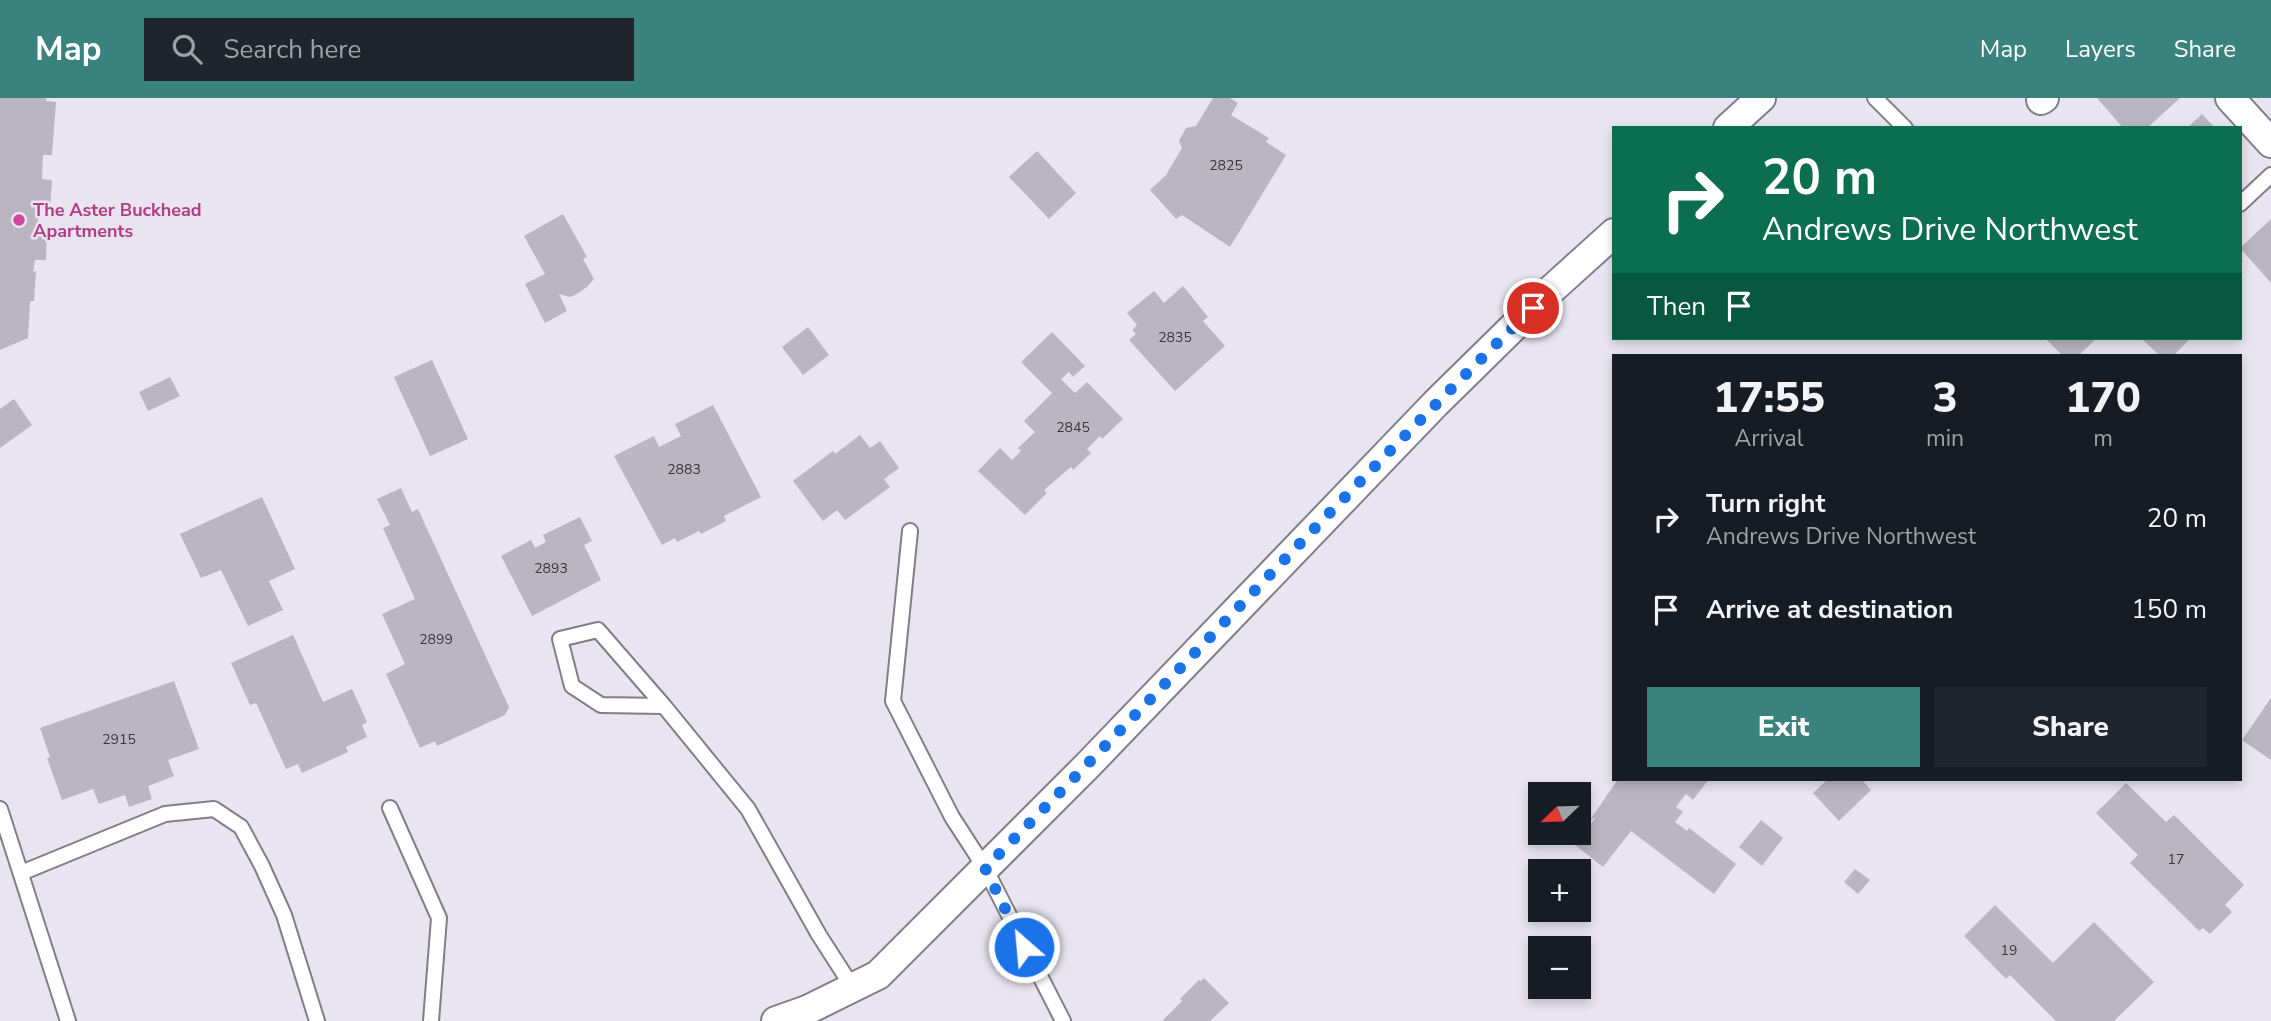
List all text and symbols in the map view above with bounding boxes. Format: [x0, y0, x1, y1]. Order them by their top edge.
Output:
search box [144, 18, 634, 81]
text: Map [35, 27, 102, 72]
icon: search [168, 30, 206, 68]
text: Search here [224, 32, 361, 67]
text: Map [1980, 33, 2027, 65]
text: Layers [2065, 33, 2136, 65]
text: Share [2174, 33, 2236, 65]
text: 20 m [1762, 144, 1877, 211]
icon: right [1647, 154, 1738, 245]
house number: 2825 [1209, 156, 1243, 175]
place label: The Aster Buckhead Apartments [33, 198, 202, 243]
text: Andrews Drive Northwest [1762, 208, 2138, 251]
marker: The Aster Buckhead Apartments [11, 212, 27, 228]
pin [1503, 278, 1563, 338]
icon: arrive [1720, 287, 1758, 325]
icon: arrive [1514, 289, 1552, 327]
text: Then [1647, 289, 1706, 324]
house number: 2835 [1158, 328, 1192, 347]
text: 17:55 [1713, 370, 1825, 427]
text: 3 [1932, 370, 1958, 427]
text: 170 [2065, 370, 2141, 427]
house number: 2845 [1056, 418, 1090, 437]
text: Arrival [1734, 423, 1804, 454]
text: min [1926, 423, 1964, 454]
text: m [2093, 423, 2113, 454]
house number: 2883 [667, 460, 701, 479]
text: Turn right [1706, 486, 1825, 521]
icon: right [1647, 500, 1685, 538]
text: 20 m [2147, 501, 2207, 536]
text: Andrews Drive Northwest [1706, 521, 1976, 552]
house number: 2893 [534, 559, 568, 578]
icon: arrive [1647, 591, 1685, 629]
text: Arrive at destination [1706, 592, 1953, 627]
text: 150 m [2131, 592, 2207, 627]
house number: 2899 [419, 630, 453, 649]
button: Exit [1647, 687, 1920, 767]
button: Share [1934, 687, 2207, 767]
house number: 2915 [102, 730, 136, 749]
north arrow [1528, 782, 1591, 845]
map controls [1528, 782, 1591, 999]
house number: 17 [2168, 850, 2184, 869]
button: + [1528, 859, 1591, 922]
position arrow [987, 910, 1061, 984]
button: − [1528, 936, 1591, 999]
house number: 19 [2001, 941, 2017, 960]

